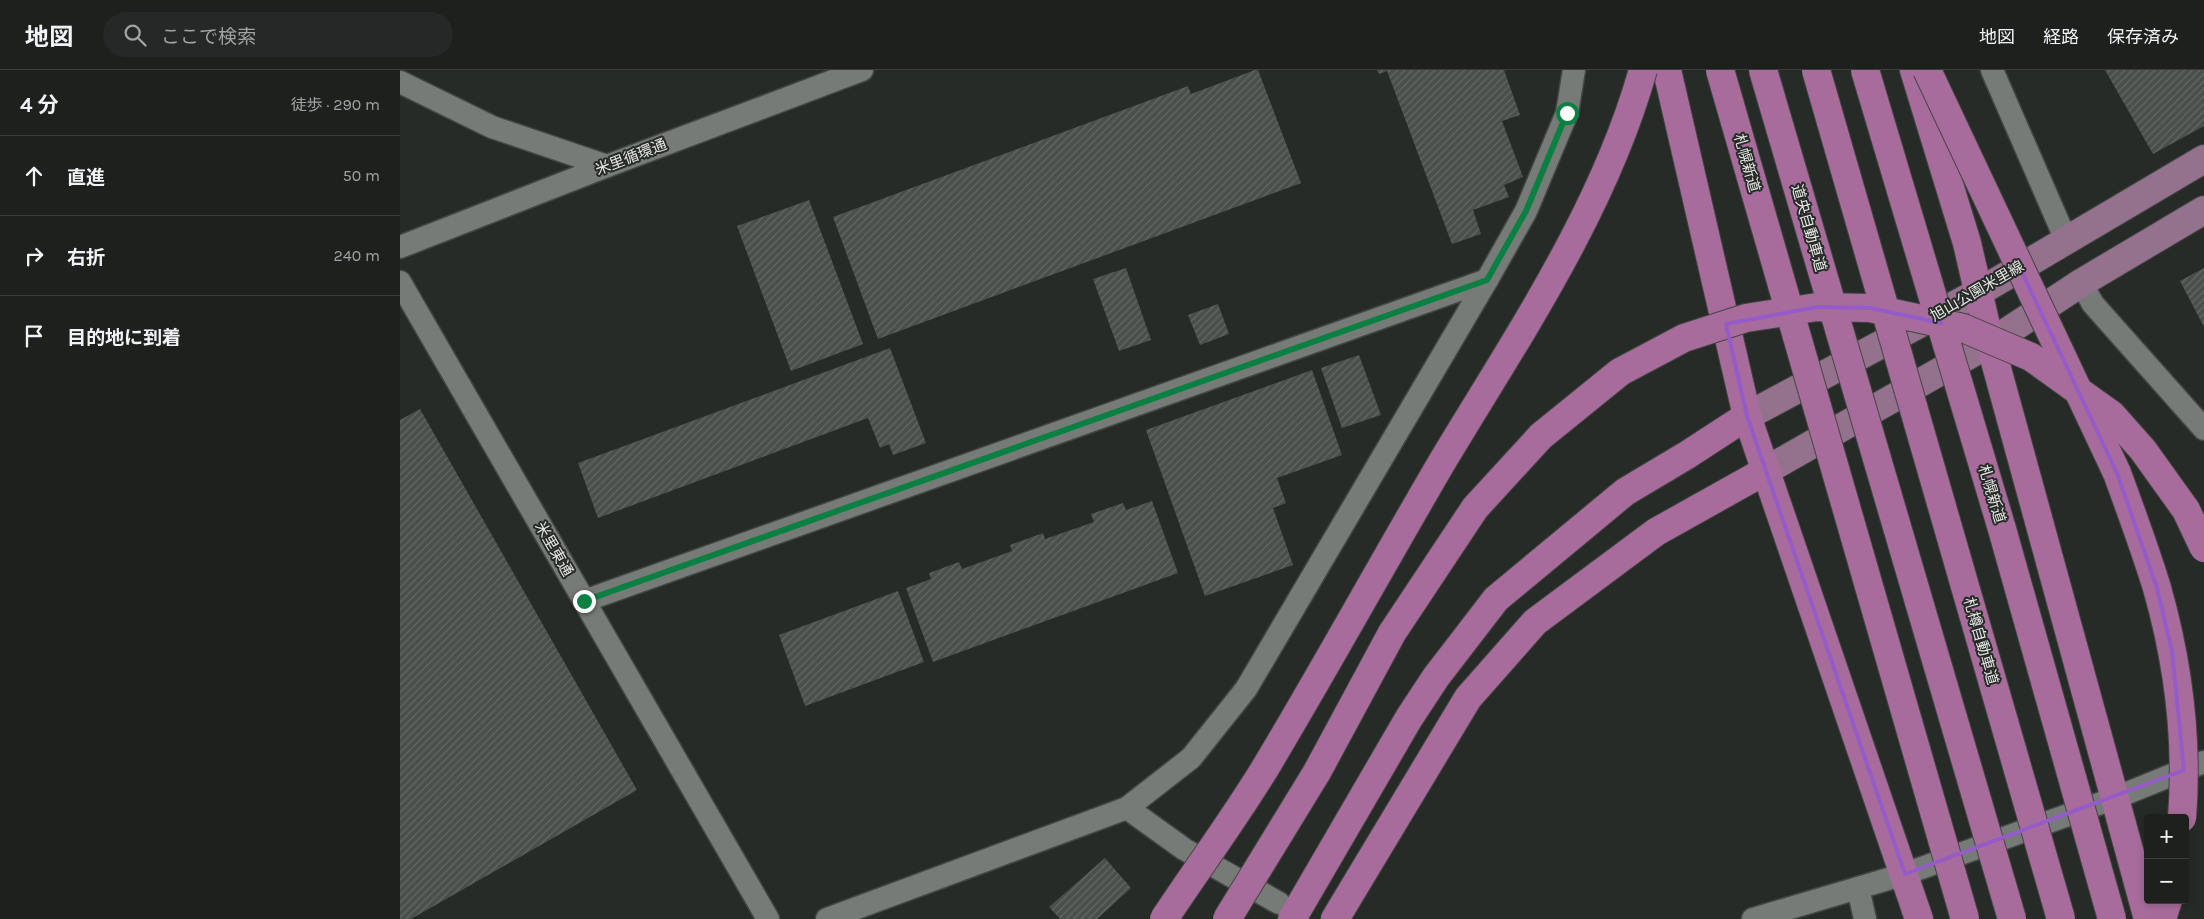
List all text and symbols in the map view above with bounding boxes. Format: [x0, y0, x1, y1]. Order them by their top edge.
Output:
search box [103, 12, 453, 57]
icon: search [121, 21, 149, 49]
text: 地図 [25, 23, 73, 51]
text: ここで検索 [161, 26, 256, 48]
text: 地図 [1979, 26, 2015, 48]
text: 経路 [2043, 26, 2079, 48]
text: 保存済み [2107, 26, 2179, 48]
text: 4 分 [20, 93, 59, 117]
text: 徒歩 · 290 m [291, 95, 380, 114]
route start [1556, 102, 1579, 125]
street label: 札幌新道 [1730, 132, 1764, 194]
street label: 米里循環通 [593, 135, 669, 179]
icon: ahead [20, 162, 48, 190]
text: 50 m [343, 166, 380, 185]
text: 直進 [67, 167, 105, 189]
street label: 道央自動車道 [1788, 182, 1830, 274]
icon: right [20, 242, 48, 270]
text: 240 m [334, 246, 380, 265]
text: 右折 [67, 247, 105, 269]
street label: 旭山公園米里線 [1927, 257, 2027, 325]
icon: arrive [20, 322, 48, 350]
text: 目的地に到着 [67, 327, 181, 349]
street label: 札幌新道 [1975, 463, 2009, 525]
street label: 米里東通 [531, 519, 577, 579]
route end [573, 590, 596, 613]
street label: 札樽自動車道 [1960, 595, 2002, 687]
map controls [2144, 814, 2189, 904]
button: + [2144, 814, 2189, 859]
button: − [2144, 859, 2189, 904]

